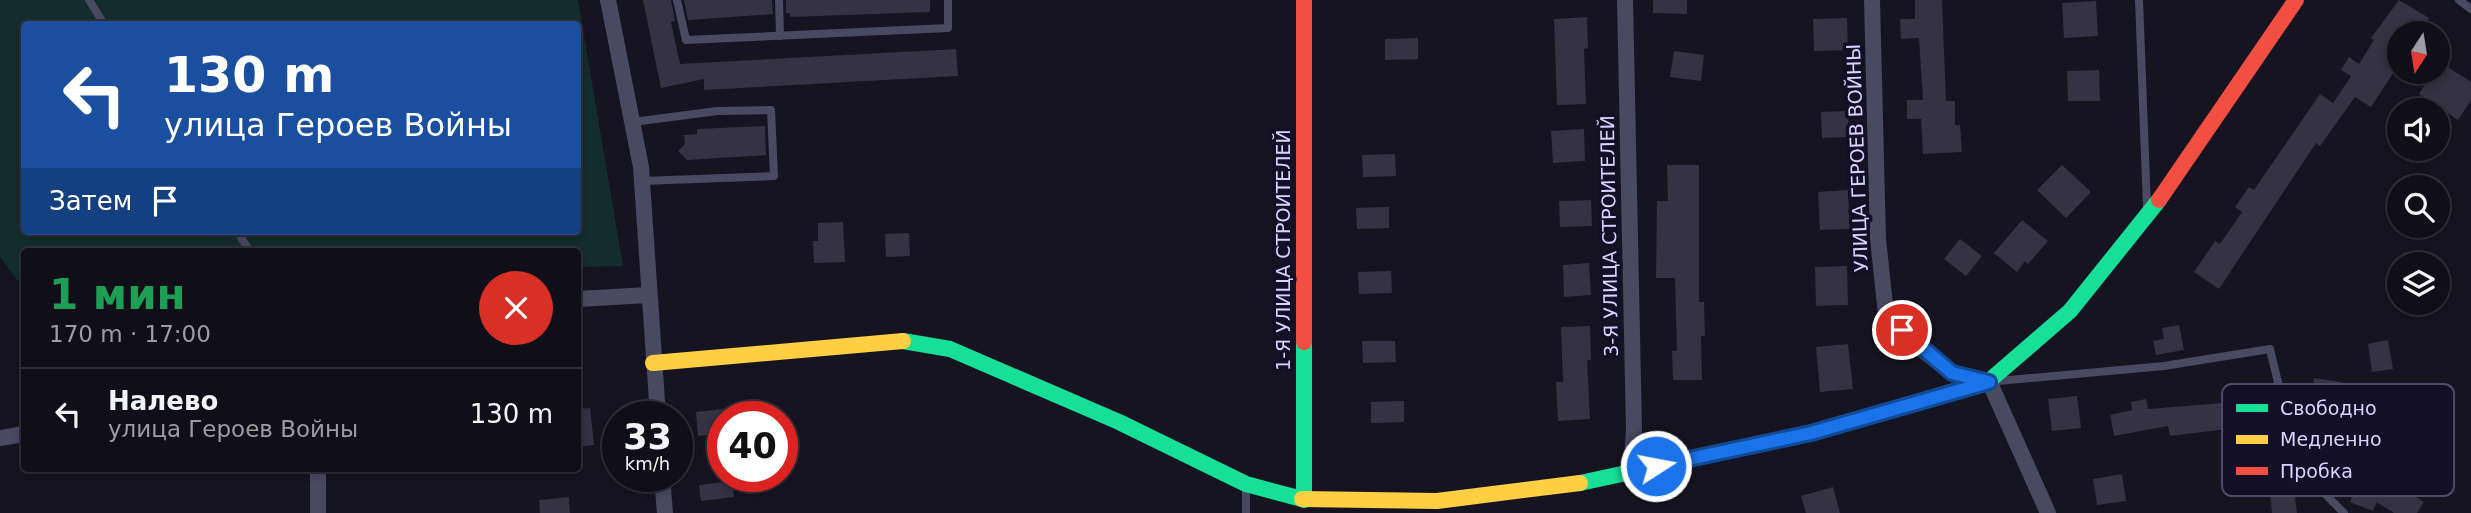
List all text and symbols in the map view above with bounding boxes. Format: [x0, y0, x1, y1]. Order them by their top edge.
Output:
north arrow [2387, 21, 2450, 84]
map controls [2387, 21, 2450, 315]
street label: УЛИЦА ГЕРОЕВ ВОЙНЫ [1842, 44, 1872, 272]
text: 130 m [164, 47, 334, 104]
icon: left [49, 49, 140, 140]
button: sound [2387, 98, 2450, 161]
text: улица Героев Войны [164, 106, 512, 144]
street label: 3-Я УЛИЦА СТРОИТЕЛЕЙ [1596, 115, 1622, 357]
street label: 1-Я УЛИЦА СТРОИТЕЛЕЙ [1272, 129, 1294, 371]
button: search [2387, 175, 2450, 238]
icon: arrive [146, 182, 184, 220]
text: Затем [49, 186, 132, 216]
button: layers [2387, 252, 2450, 315]
text: 1 мин [49, 270, 186, 319]
button: close [479, 271, 553, 345]
pin [1872, 300, 1932, 360]
icon: arrive [1883, 311, 1921, 349]
text: 170 m · 17:00 [49, 321, 211, 347]
legend [2222, 384, 2454, 496]
text: Налево [108, 386, 218, 416]
icon: left [49, 395, 87, 433]
text: Свободно [2280, 397, 2377, 419]
text: 130 m [470, 399, 553, 429]
speed limit sign: 40 [707, 401, 798, 492]
text: улица Героев Войны [108, 416, 358, 442]
text: 33 [623, 417, 672, 457]
text: Медленно [2280, 428, 2382, 450]
position arrow [1619, 429, 1693, 503]
text: km/h [625, 453, 670, 474]
text: Пробка [2280, 460, 2353, 482]

